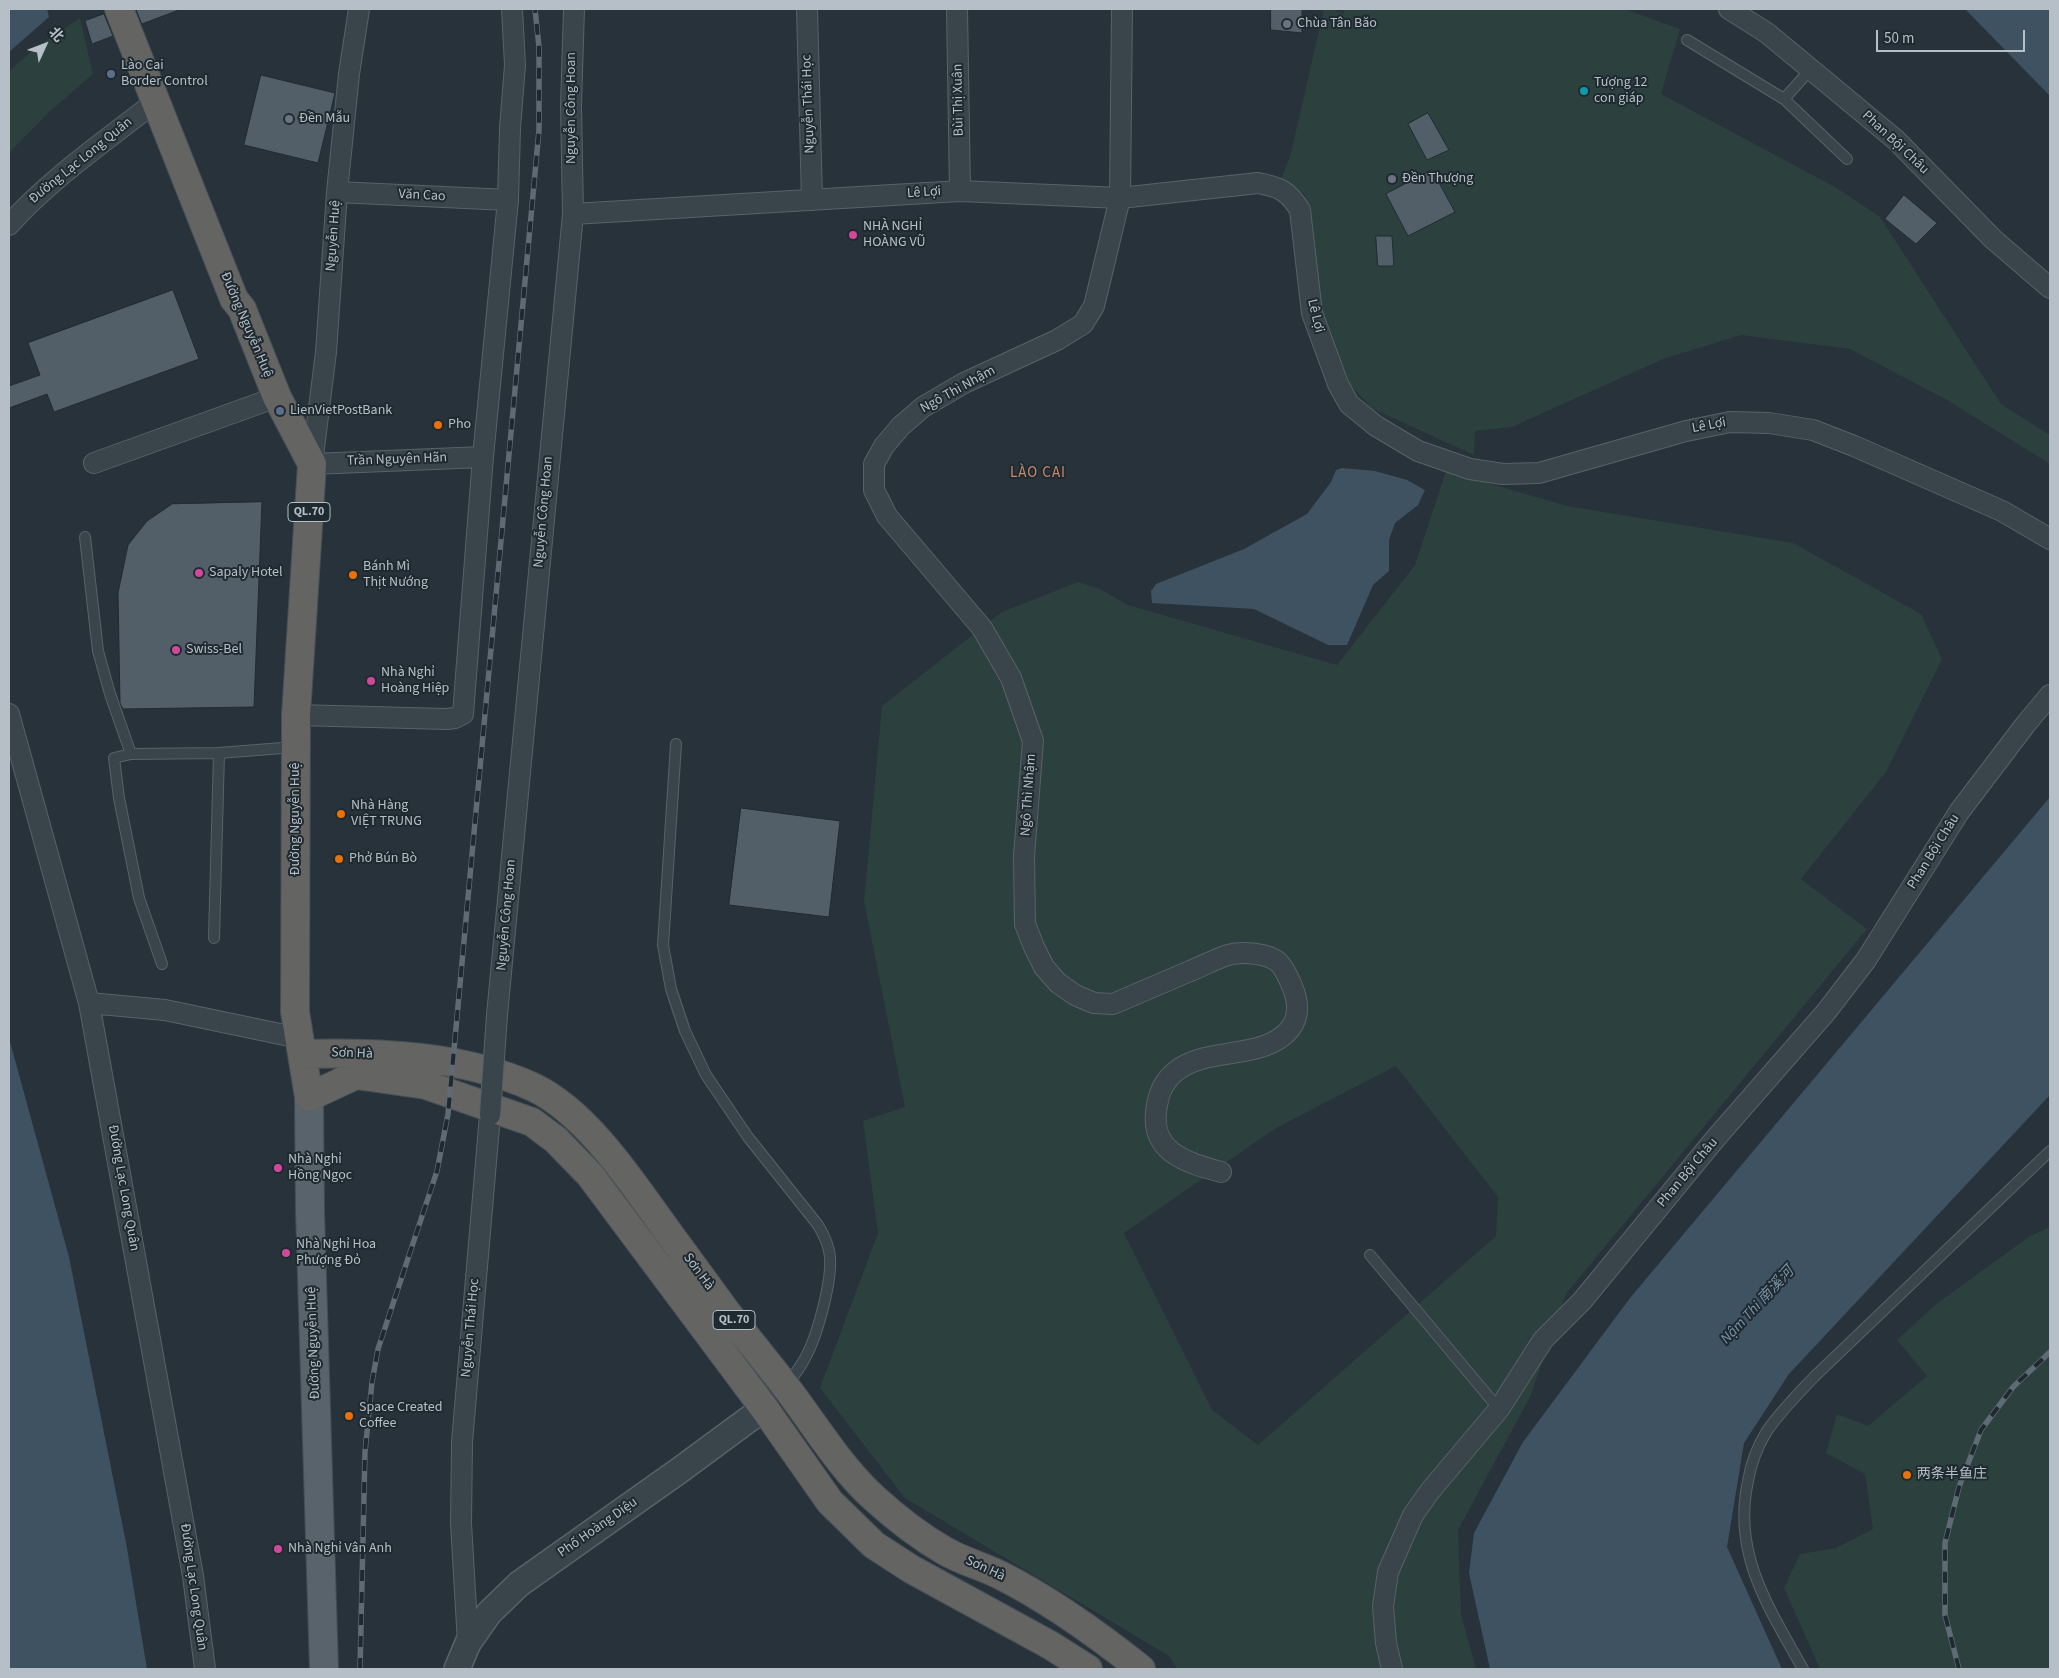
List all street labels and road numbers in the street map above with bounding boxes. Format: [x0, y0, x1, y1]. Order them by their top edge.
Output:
street label: Nguyễn Công Hoan [564, 52, 580, 164]
street label: Nguyễn Thái Học [799, 54, 819, 154]
street label: Bùi Thị Xuân [950, 63, 968, 137]
street label: Phan Bội Châu [1858, 108, 1932, 178]
street label: Đường Lạc Long Quân [26, 114, 136, 208]
street label: Lê Lợi [906, 183, 942, 203]
street label: Văn Cao [398, 186, 446, 206]
street label: Nguyễn Huệ [323, 200, 345, 272]
street label: Đường Nguyễn Huệ [216, 270, 276, 380]
street label: Lê Lợi [1303, 297, 1327, 335]
street label: Ngô Thì Nhậm [918, 363, 998, 417]
street label: Lê Lợi [1691, 415, 1727, 437]
street label: Trần Nguyên Hãn [347, 450, 447, 470]
street label: Nguyễn Công Hoan [531, 456, 557, 568]
road number: QL.70 [288, 502, 330, 522]
street label: Ngô Thì Nhậm [1018, 753, 1040, 837]
street label: Đường Nguyễn Huệ [288, 763, 304, 875]
street label: Phan Bội Châu [1904, 811, 1964, 893]
street label: Nguyễn Công Hoan [494, 859, 520, 971]
street label: Sơn Hà [331, 1045, 373, 1063]
street label: Đường Lạc Long Quân [104, 1124, 142, 1252]
street label: Phan Bội Châu [1654, 1135, 1722, 1211]
street label: Sơn Hà [679, 1250, 717, 1294]
street label: Nguyễn Thái Học [458, 1278, 484, 1378]
street label: Đường Nguyễn Huệ [304, 1286, 324, 1400]
road number: QL.70 [713, 1310, 755, 1330]
street label: Phố Hoàng Diệu [555, 1494, 641, 1562]
street label: Đường Lạc Long Quân [176, 1522, 210, 1652]
street label: Sơn Hà [963, 1553, 1007, 1585]

